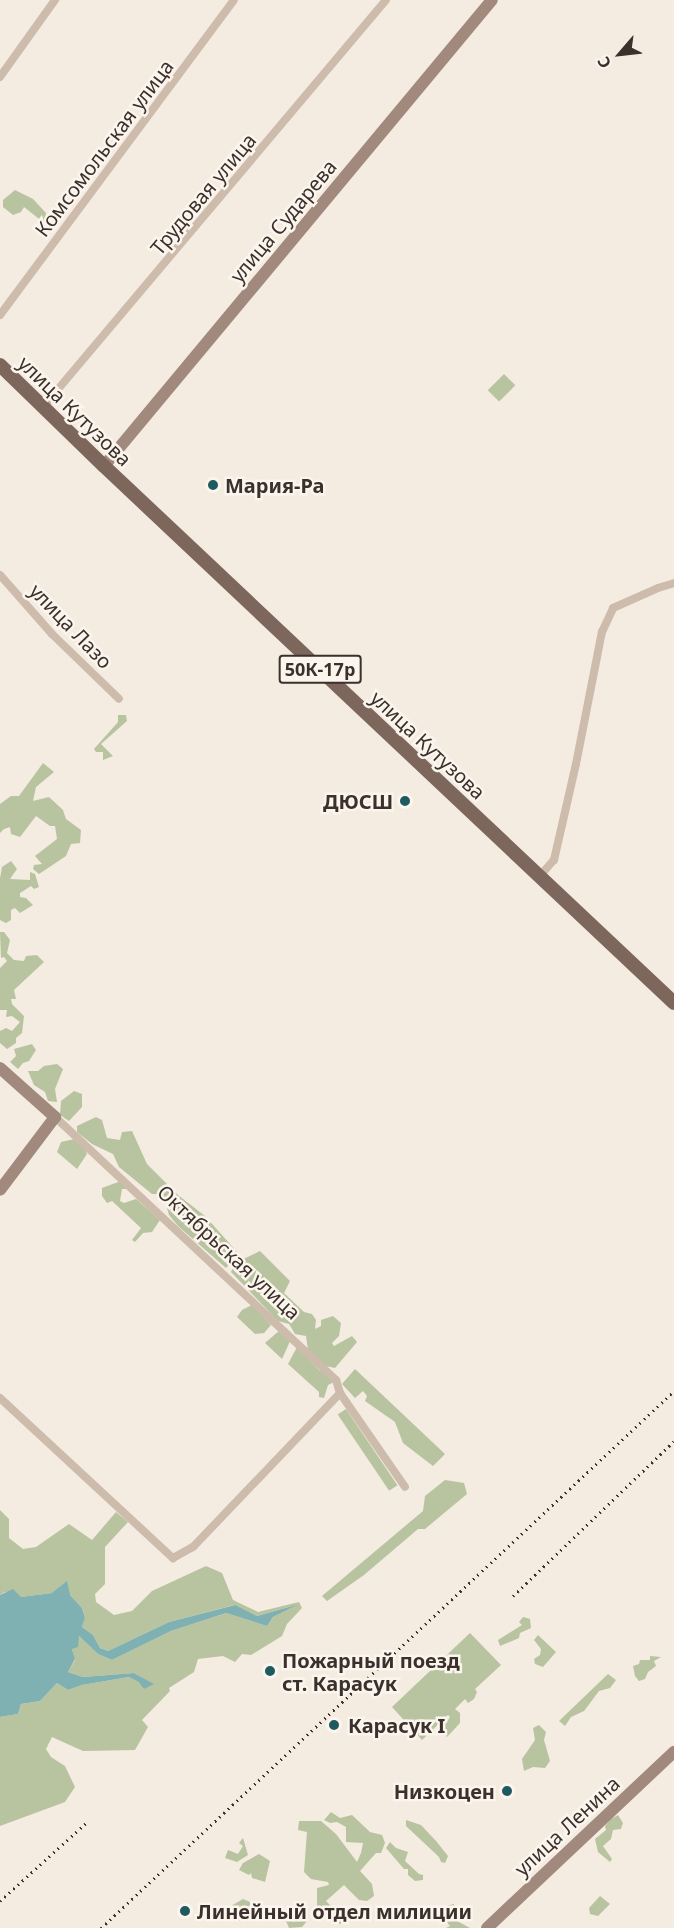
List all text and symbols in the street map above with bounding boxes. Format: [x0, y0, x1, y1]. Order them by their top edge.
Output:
north arrow [590, 24, 650, 84]
text: С [592, 53, 616, 72]
street label: Комсомольская улица [30, 55, 178, 241]
street label: Трудовая улица [145, 128, 261, 260]
street label: улица Сударева [225, 155, 341, 287]
street label: улица Кутузова [13, 351, 137, 471]
place label: Мария-Ра [225, 473, 324, 497]
marker: Мария-Ра [206, 478, 220, 492]
street label: улица Лазо [25, 579, 117, 673]
road number: 50К-17р [278, 654, 362, 684]
street label: улица Кутузова [366, 686, 490, 804]
place label: ДЮСШ [323, 789, 393, 813]
marker: ДЮСШ [398, 794, 412, 808]
street label: Октябрьская улица [153, 1180, 305, 1324]
place label: Пожарный поезд ст. Карасук [282, 1648, 460, 1695]
marker: Пожарный поезд ст. Карасук [263, 1664, 277, 1678]
place label: Карасук I [348, 1713, 445, 1737]
marker: Карасук I [325, 1716, 343, 1734]
street label: улица Ленина [509, 1771, 625, 1881]
place label: Низкоцен [394, 1779, 495, 1803]
marker: Низкоцен [500, 1784, 514, 1798]
place label: Линейный отдел милиции [197, 1899, 472, 1923]
marker: Линейный отдел милиции [178, 1904, 192, 1918]

